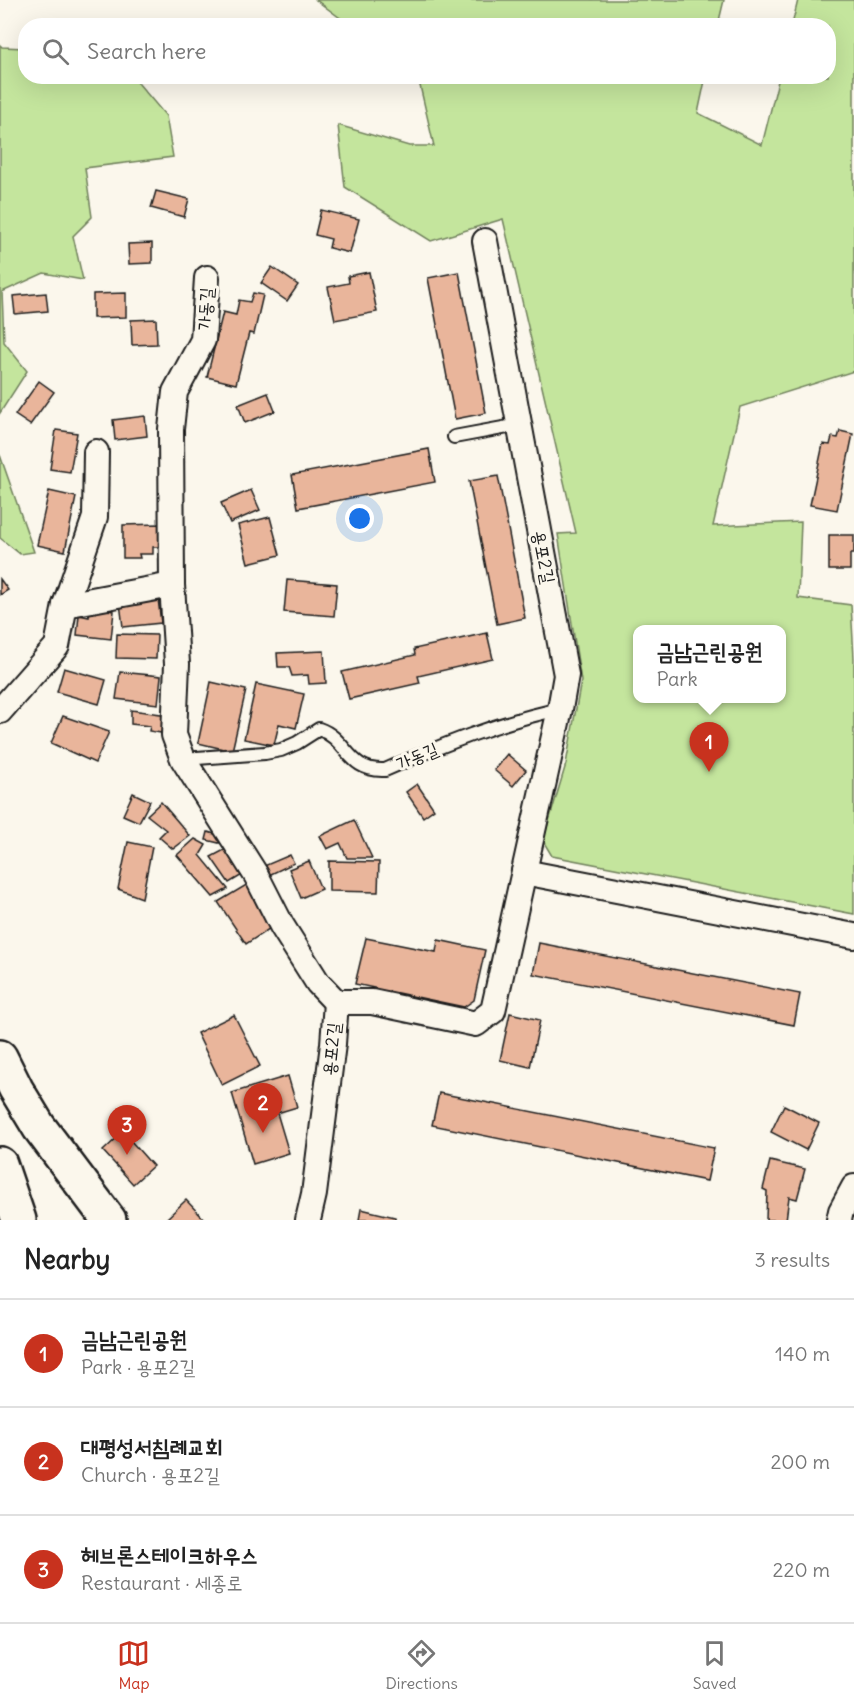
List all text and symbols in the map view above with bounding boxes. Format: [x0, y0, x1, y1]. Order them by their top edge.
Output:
search box [18, 18, 836, 84]
icon: search [39, 35, 72, 68]
text: Search here [87, 37, 206, 65]
street label: 가동길 [192, 286, 218, 331]
your location [345, 504, 374, 533]
street label: 용포2길 [528, 529, 560, 586]
popup [633, 625, 786, 703]
text: 금남근린공원 [656, 637, 763, 665]
text: Park [656, 666, 698, 691]
pin: 1 [690, 722, 728, 772]
street label: 가동길 [393, 737, 442, 775]
street label: 용포2길 [317, 1021, 345, 1077]
pin: 2 [244, 1084, 282, 1133]
pin: 3 [108, 1106, 146, 1155]
text: Nearby [24, 1243, 110, 1276]
text: 3 results [754, 1247, 830, 1272]
text: 금남근린공원 [81, 1325, 187, 1353]
text: 1 [40, 1341, 47, 1366]
text: 140 m [775, 1341, 830, 1366]
text: Park · 용포2길 [81, 1354, 196, 1379]
text: 대평성서침례교회 [81, 1433, 223, 1461]
text: 2 [38, 1449, 49, 1474]
text: 200 m [770, 1449, 830, 1474]
text: Church · 용포2길 [81, 1462, 220, 1487]
text: 헤브론스테이크하우스 [81, 1541, 258, 1569]
text: 3 [38, 1557, 49, 1582]
text: 220 m [773, 1557, 830, 1582]
text: Restaurant · 세종로 [81, 1570, 243, 1595]
tab: Map [117, 1637, 150, 1693]
tab: Directions [385, 1637, 458, 1693]
tab: Saved [693, 1637, 737, 1693]

